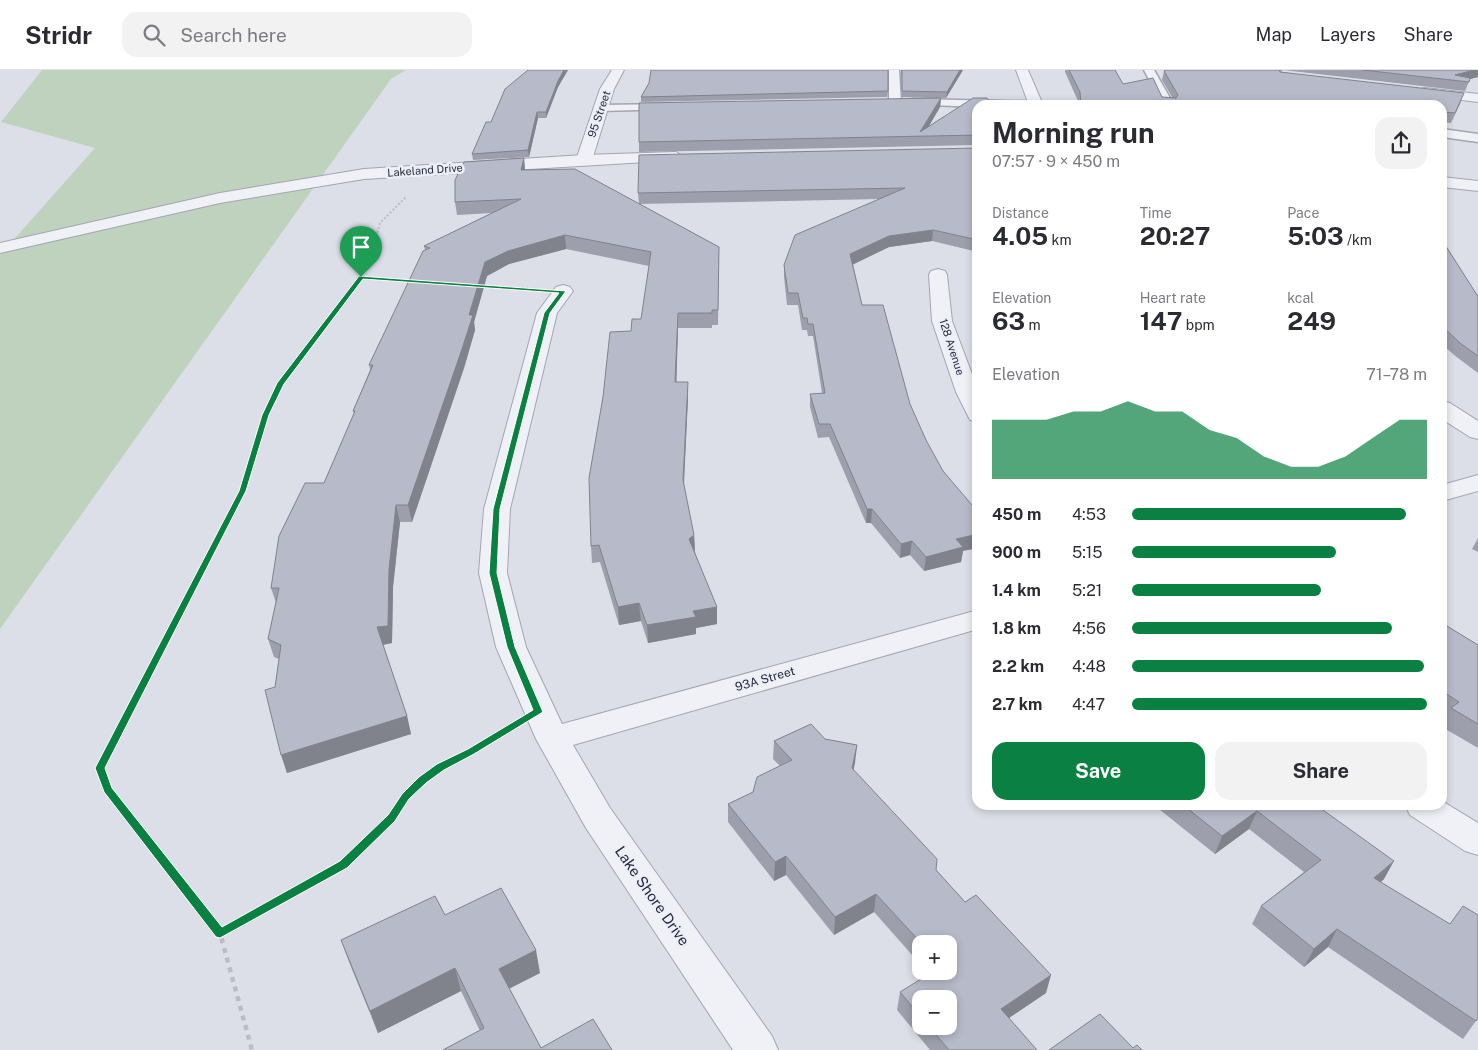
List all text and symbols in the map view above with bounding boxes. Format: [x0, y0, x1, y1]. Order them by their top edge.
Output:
search box [122, 12, 472, 57]
text: Stridr [25, 21, 92, 49]
icon: search [140, 21, 168, 49]
text: Search here [180, 24, 287, 46]
text: Map [1256, 24, 1292, 45]
text: Layers [1320, 24, 1376, 45]
text: Share [1404, 24, 1453, 45]
street label: 95 Street [585, 89, 613, 139]
text: Morning run [992, 116, 1155, 149]
button: share [1375, 117, 1427, 169]
text: 07:57 · 9 × 450 m [992, 152, 1120, 171]
street label: Lakeland Drive [387, 161, 463, 179]
text: Distance [992, 205, 1049, 221]
text: Time [1140, 205, 1172, 221]
text: Pace [1287, 205, 1319, 221]
text: 4.05 [992, 221, 1048, 251]
text: 20:27 [1140, 221, 1210, 251]
text: 5:03 [1287, 221, 1344, 251]
pin [340, 226, 382, 277]
text: km [1048, 232, 1072, 248]
text: /km [1344, 232, 1372, 248]
icon: arrive [347, 233, 375, 261]
text: Elevation [992, 290, 1051, 306]
text: Heart rate [1140, 290, 1206, 306]
text: kcal [1287, 290, 1314, 306]
text: 63 [992, 306, 1025, 336]
text: 147 [1140, 306, 1182, 336]
text: 249 [1287, 306, 1336, 336]
street label: 128 Avenue [937, 317, 967, 377]
text: m [1025, 317, 1041, 333]
text: bpm [1182, 317, 1215, 333]
text: Elevation [992, 365, 1060, 384]
text: 71–78 m [1366, 365, 1427, 384]
text: 450 m [992, 505, 1041, 524]
text: 4:53 [1072, 505, 1106, 524]
text: 900 m [992, 543, 1041, 562]
text: 5:15 [1072, 543, 1103, 562]
text: 1.4 km [992, 581, 1041, 600]
text: 5:21 [1072, 581, 1102, 600]
text: 1.8 km [992, 619, 1041, 638]
text: 4:56 [1072, 619, 1106, 638]
text: 2.2 km [992, 657, 1044, 676]
text: 4:48 [1072, 657, 1106, 676]
street label: 93A Street [734, 664, 797, 694]
text: 2.7 km [992, 695, 1042, 714]
text: 4:47 [1072, 695, 1105, 714]
button: Save [992, 742, 1205, 800]
button: Share [1215, 742, 1427, 800]
street label: Lake Shore Drive [612, 843, 693, 949]
map controls [912, 935, 957, 1035]
button: + [912, 935, 957, 980]
button: − [912, 990, 957, 1035]

